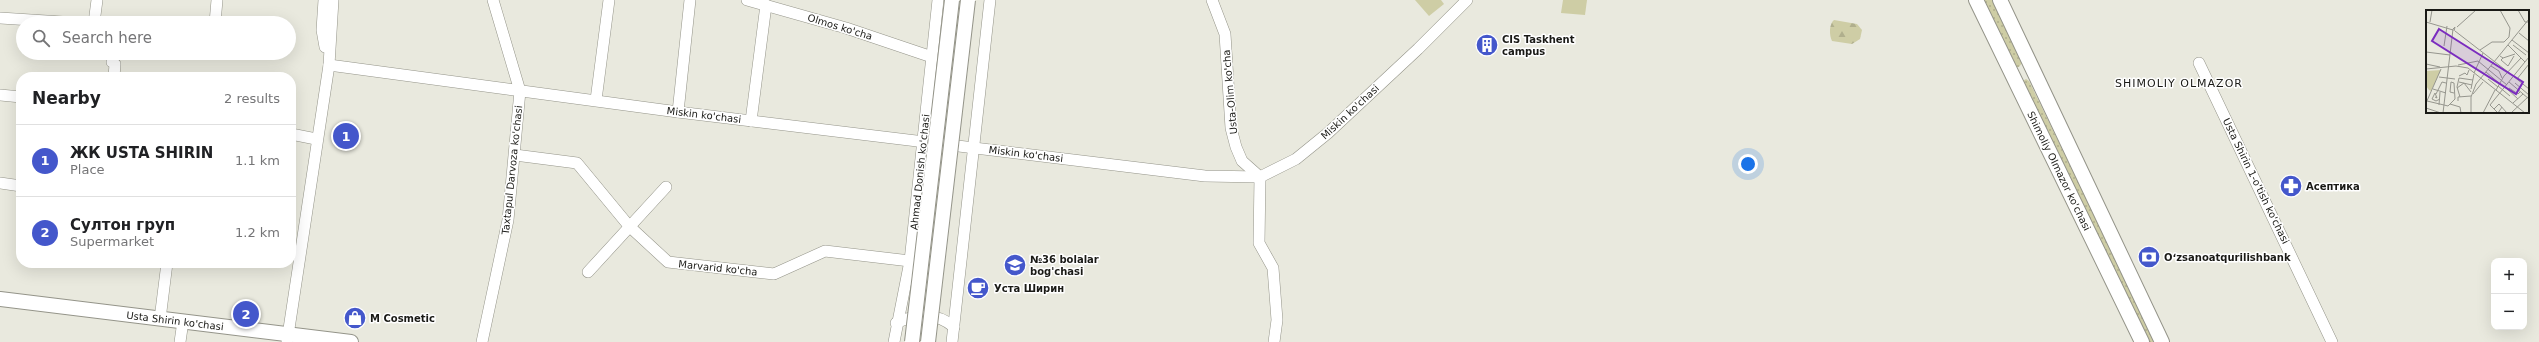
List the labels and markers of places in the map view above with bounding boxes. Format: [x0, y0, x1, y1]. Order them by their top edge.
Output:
building icon: CIS Taskhent campus [1474, 32, 1500, 58]
place label: CIS Taskhent campus [1502, 34, 1575, 57]
pin: 1 [333, 121, 359, 151]
pharmacy icon: Асептика [2278, 173, 2304, 199]
place label: Асептика [2306, 181, 2360, 192]
bank icon: Oʻzsanoatqurilishbank [2136, 244, 2162, 270]
school or university icon: №36 bolalar bog'chasi [1002, 252, 1028, 278]
place label: Oʻzsanoatqurilishbank [2164, 252, 2291, 263]
place label: №36 bolalar bog'chasi [1030, 254, 1099, 277]
cafe icon: Уста Ширин [965, 275, 991, 301]
place label: Уста Ширин [994, 283, 1064, 294]
pin: 2 [233, 299, 259, 329]
shop icon: M Cosmetic [342, 305, 368, 331]
place label: M Cosmetic [370, 313, 435, 324]

